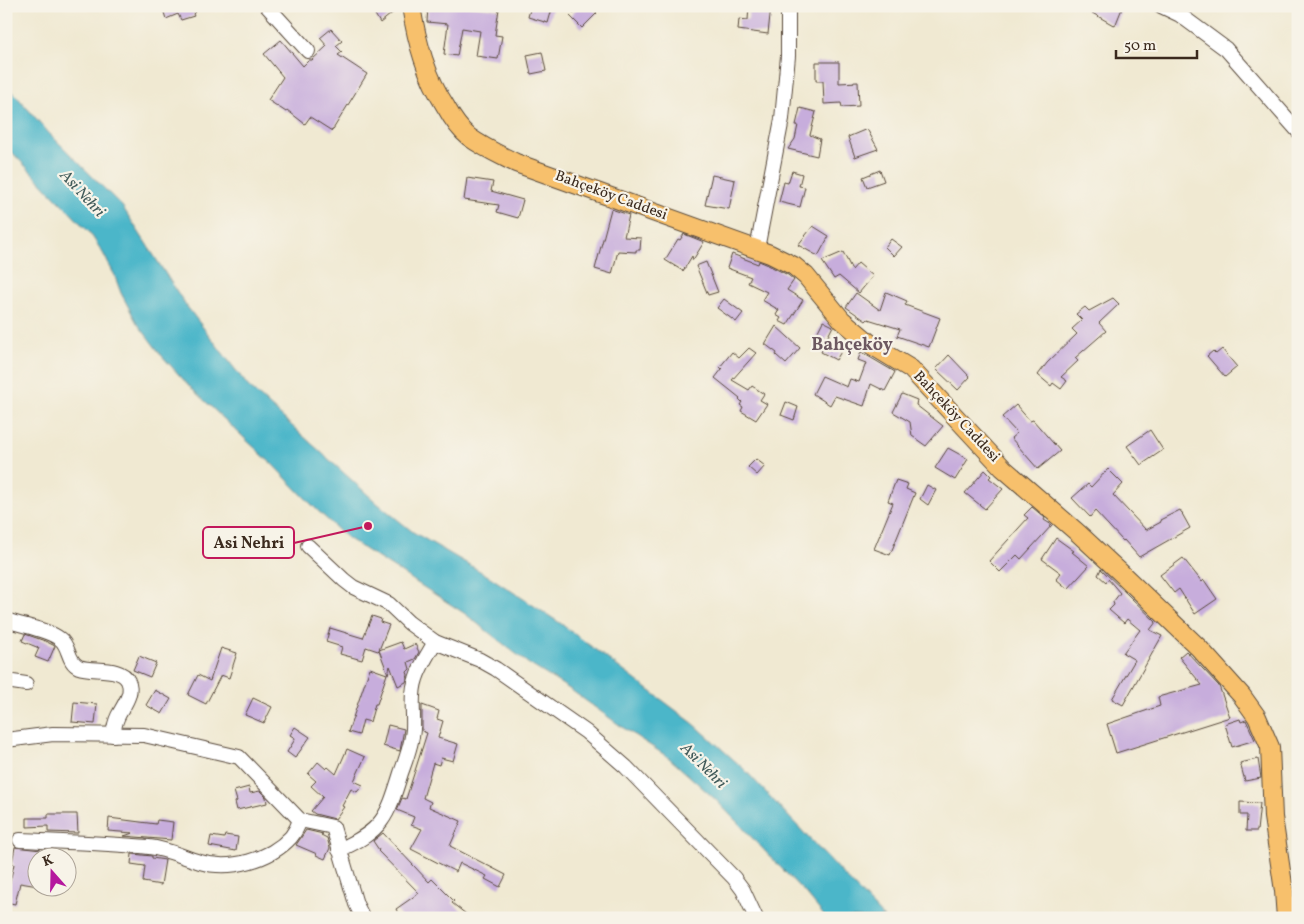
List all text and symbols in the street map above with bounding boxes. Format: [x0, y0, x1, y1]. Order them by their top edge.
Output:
scale bar [1116, 28, 1198, 60]
text: 50 m [1124, 36, 1156, 57]
water label: Asi Nehri [54, 165, 110, 223]
street label: Bahçeköy Caddesi [552, 166, 670, 226]
district label: Bahçeköy [811, 333, 893, 358]
street label: Bahçeköy Caddesi [908, 367, 1004, 467]
callout: Asi Nehri [203, 527, 294, 558]
text: Asi Nehri [214, 533, 285, 555]
water label: Asi Nehri [674, 737, 732, 795]
north arrow [28, 846, 78, 896]
text: K [40, 851, 56, 872]

